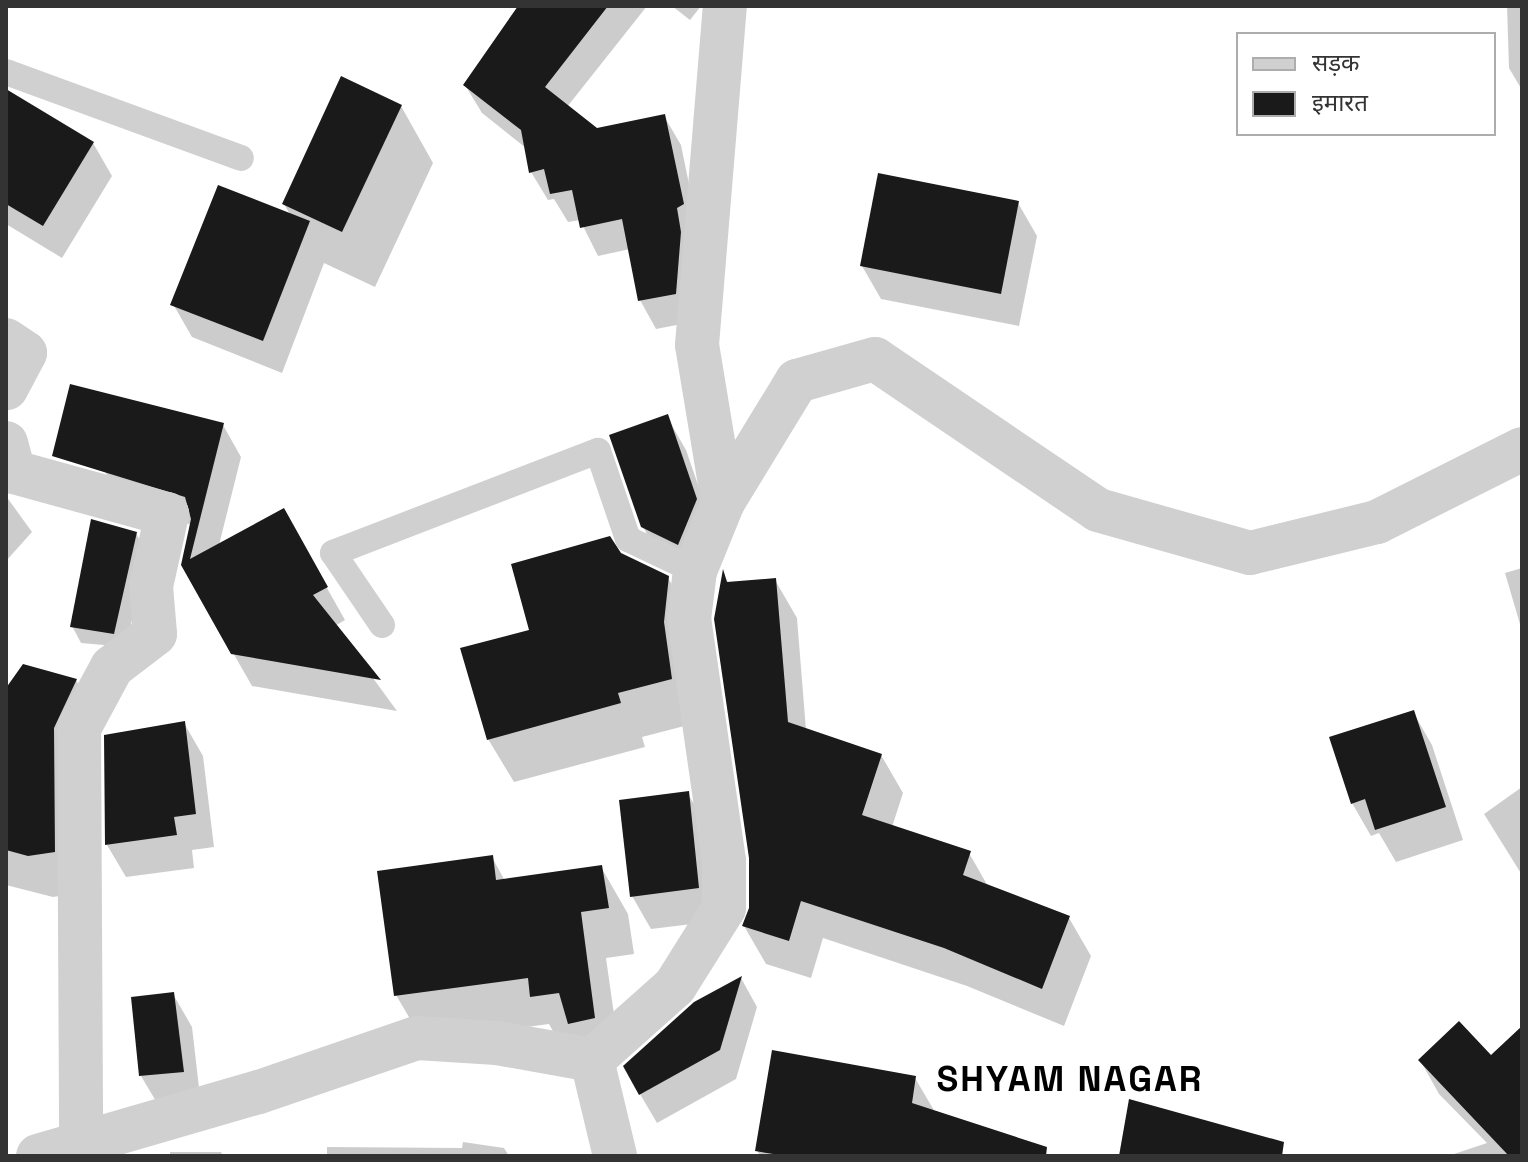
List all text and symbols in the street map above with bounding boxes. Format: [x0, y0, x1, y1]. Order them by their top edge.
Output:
legend [1236, 32, 1496, 136]
text: सड़क [1312, 47, 1360, 78]
text: इमारत [1312, 87, 1368, 118]
district label: SHYAM NAGAR [936, 1058, 1204, 1102]

